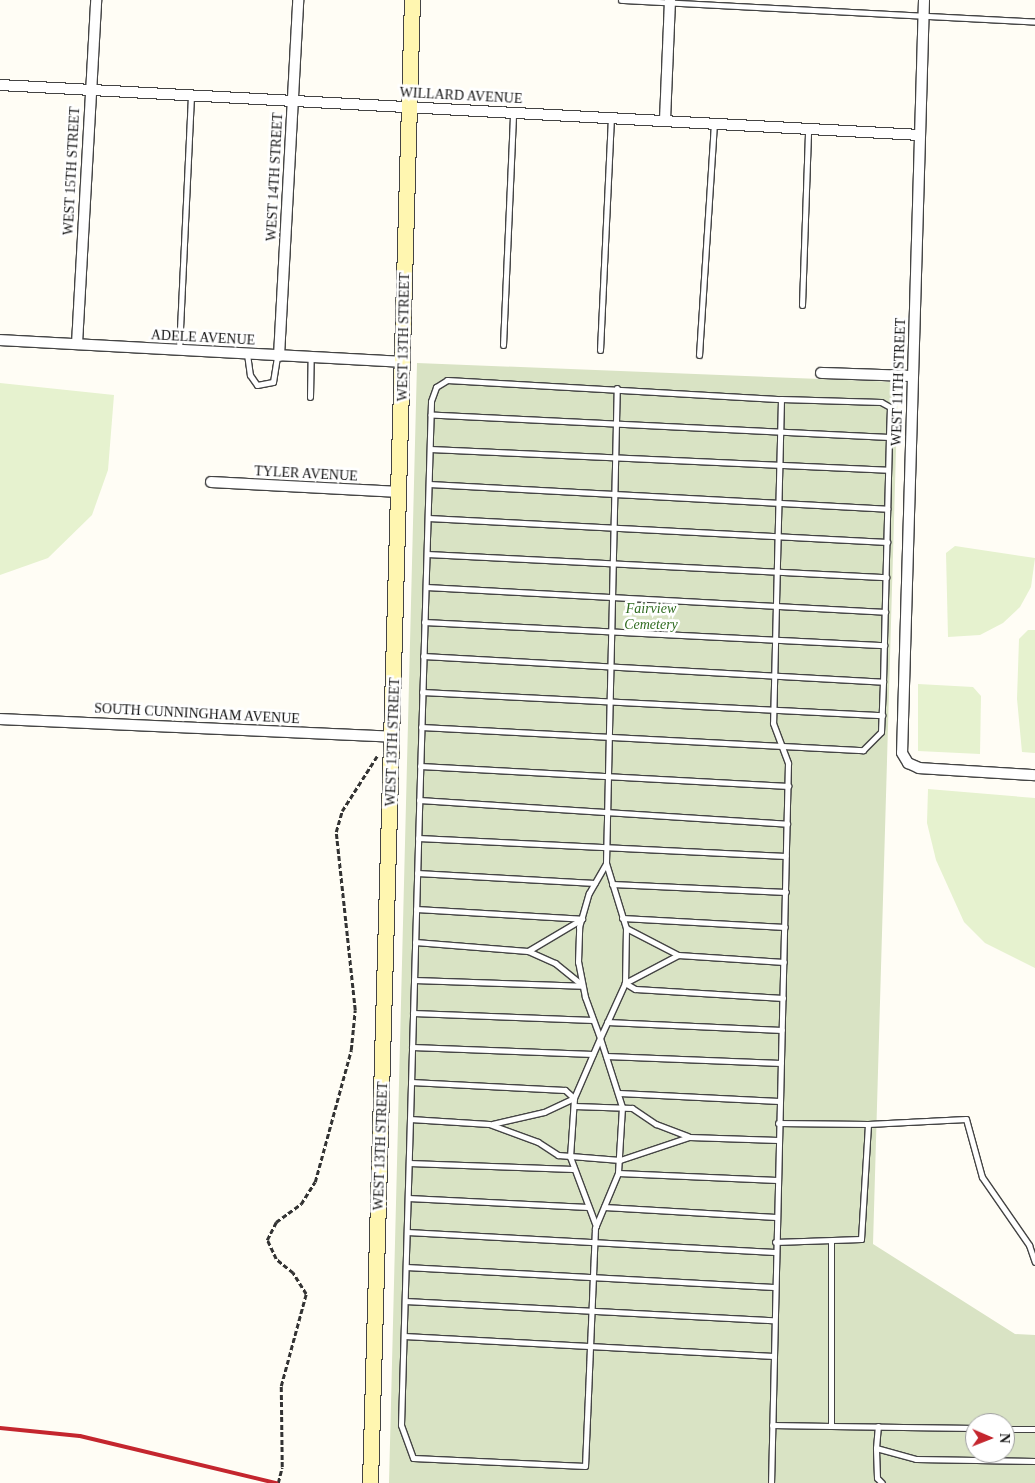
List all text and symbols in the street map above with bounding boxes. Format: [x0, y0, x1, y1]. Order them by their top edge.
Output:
street label: WILLARD AVENUE [399, 84, 523, 108]
street label: WEST 15TH STREET [60, 106, 84, 236]
street label: WEST 14TH STREET [263, 112, 287, 242]
street label: WEST 13TH STREET [394, 272, 414, 402]
street label: WEST 11TH STREET [888, 317, 910, 447]
street label: ADELE AVENUE [150, 327, 256, 349]
street label: TYLER AVENUE [253, 463, 359, 485]
park label: Fairview Cemetery [624, 601, 678, 634]
street label: WEST 13TH STREET [382, 677, 404, 807]
street label: SOUTH CUNNINGHAM AVENUE [93, 700, 301, 728]
street label: WEST 13TH STREET [370, 1081, 392, 1211]
north arrow [965, 1413, 1015, 1463]
text: N [997, 1433, 1012, 1443]

